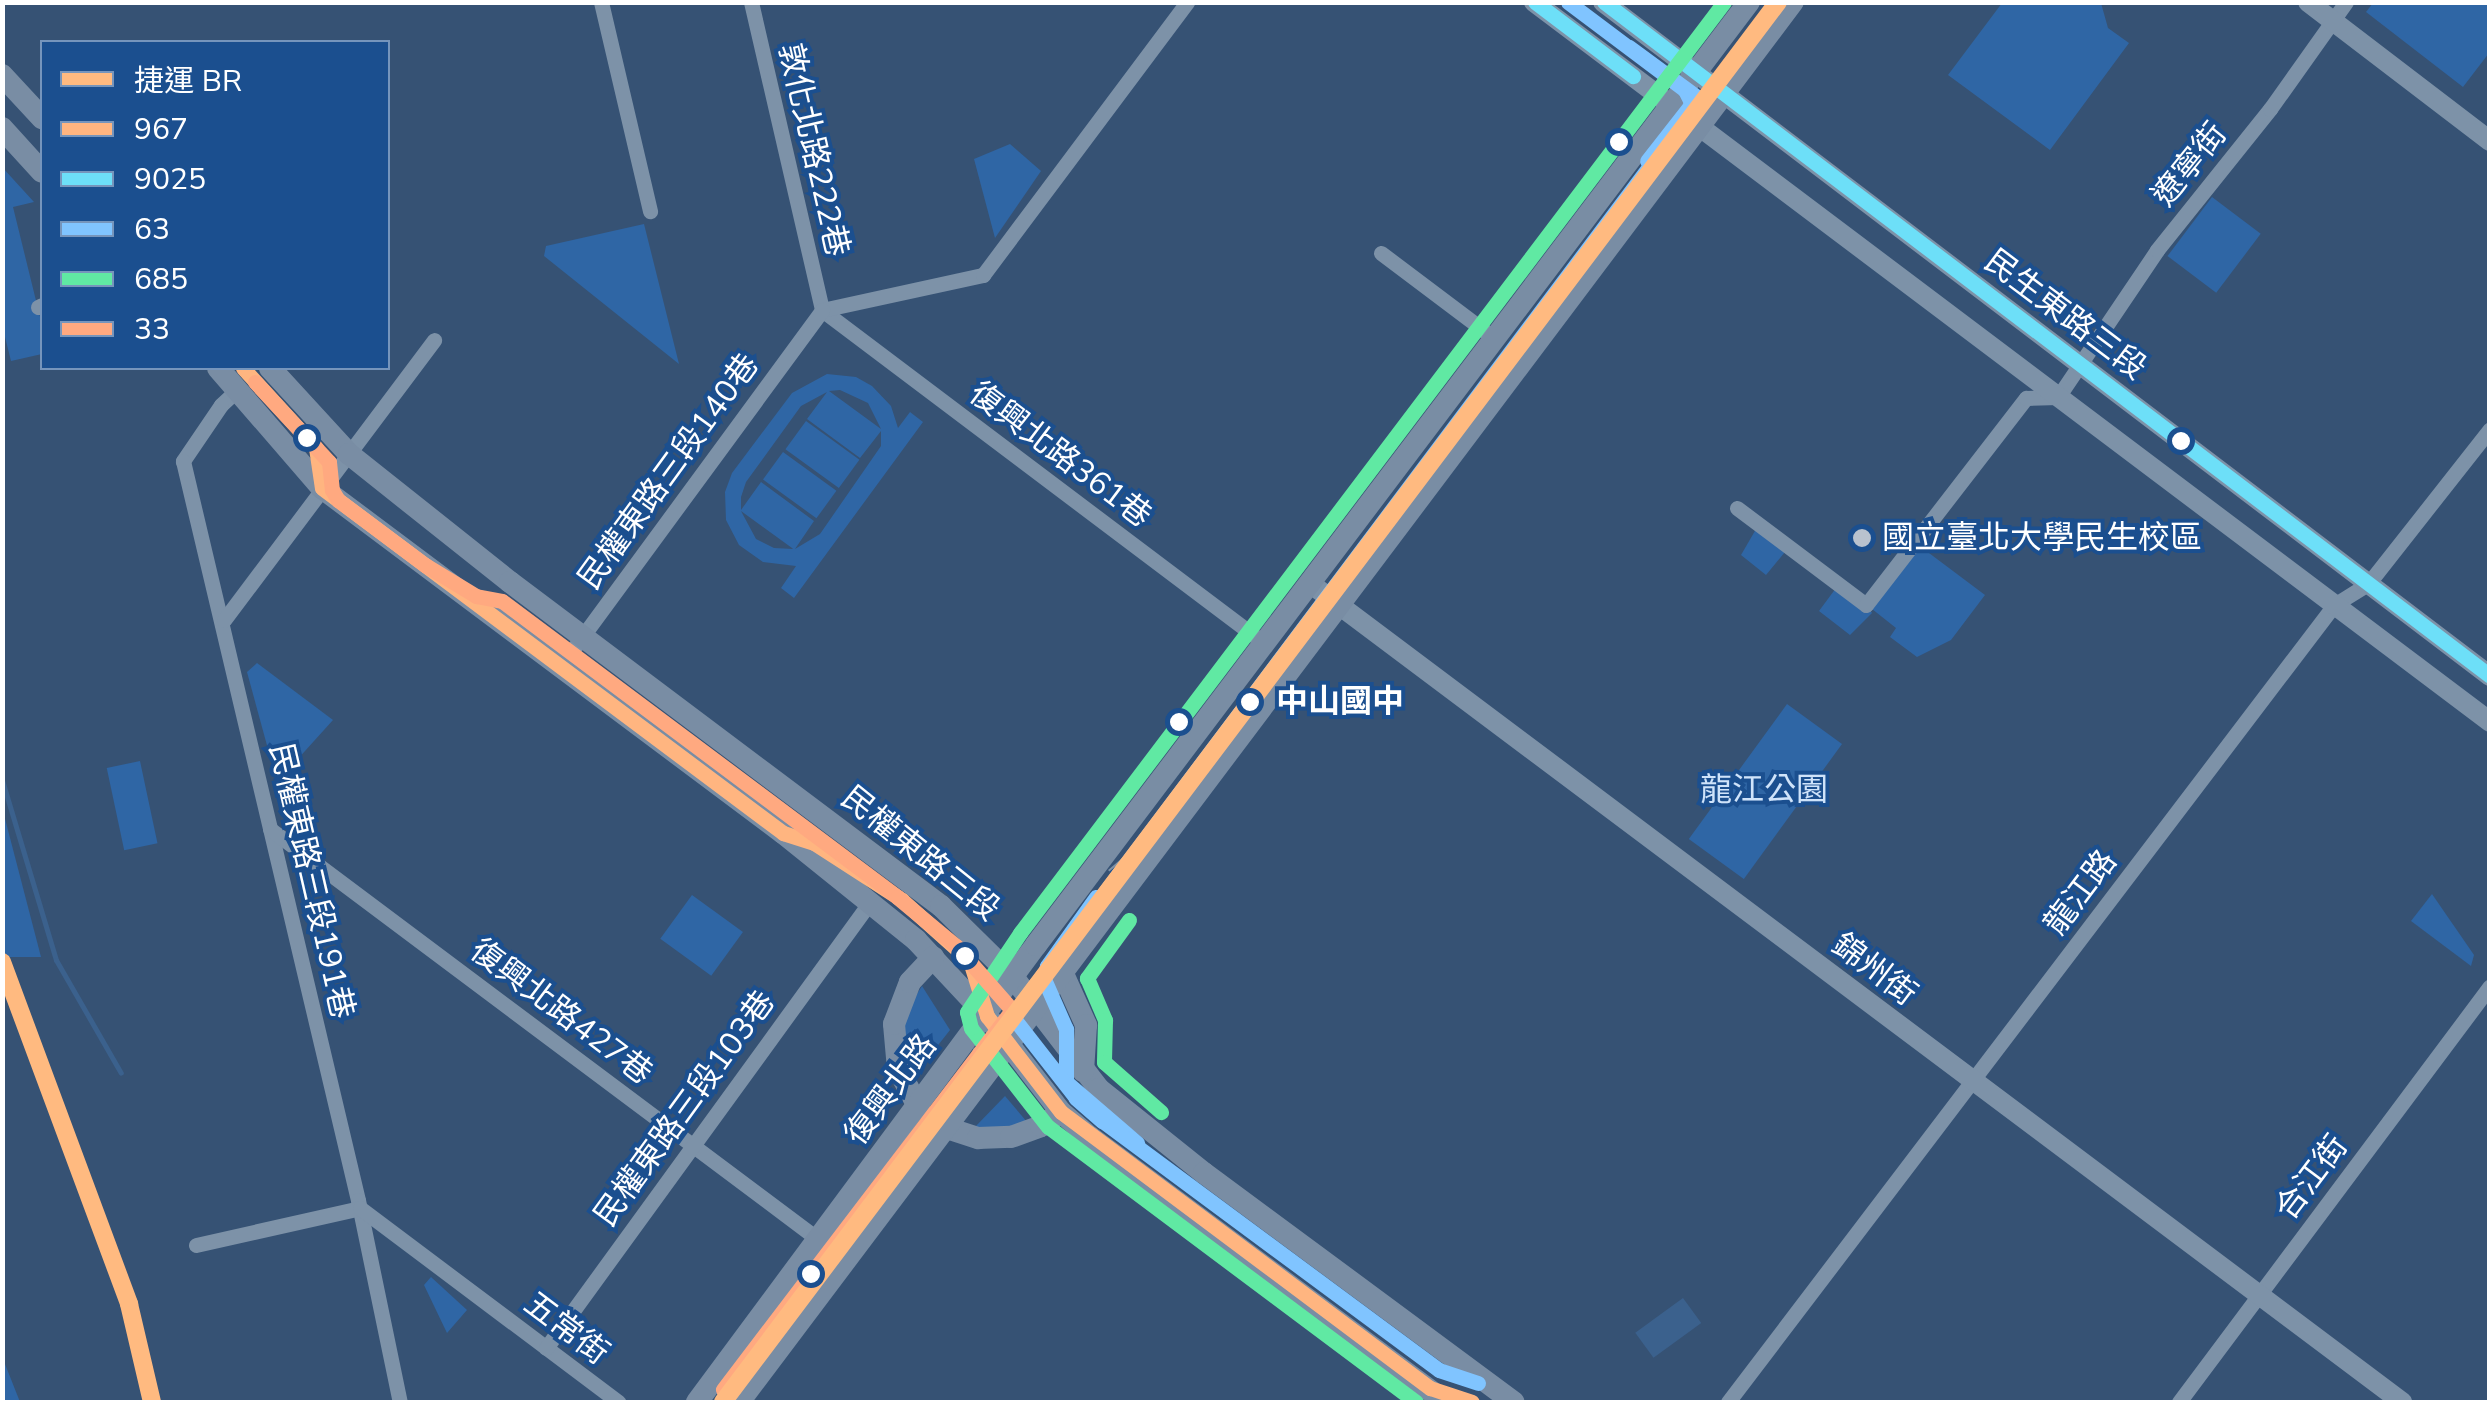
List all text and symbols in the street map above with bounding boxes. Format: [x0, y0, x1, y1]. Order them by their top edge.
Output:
legend [40, 40, 390, 370]
street label: 敦化北路222巷 [770, 40, 856, 260]
text: 捷運 BR [134, 61, 242, 102]
text: 967 [134, 109, 188, 150]
street label: 遼寧街 [2145, 116, 2235, 214]
unlabelled marker [1609, 132, 1629, 152]
text: 9025 [134, 159, 206, 200]
text: 63 [134, 209, 170, 250]
street label: 民生東路三段 [1977, 242, 2153, 388]
text: 685 [134, 259, 188, 300]
text: 33 [134, 309, 170, 350]
street label: 民權東路三段140巷 [571, 347, 767, 597]
street label: 復興北路361巷 [962, 374, 1158, 536]
unlabelled marker [297, 428, 317, 448]
unlabelled marker [2171, 431, 2191, 451]
place label: 國立臺北大學民生校區 [1882, 519, 2202, 557]
marker: 國立臺北大學民生校區 [1851, 527, 1873, 549]
place label: 中山國中 [1276, 683, 1404, 721]
marker: 中山國中 [1233, 685, 1267, 719]
unlabelled marker [1169, 712, 1189, 732]
street label: 民權東路三段191巷 [261, 739, 361, 1023]
park label: 龍江公園 [1700, 771, 1828, 809]
street label: 民權東路三段 [833, 779, 1007, 929]
street label: 龍江路 [2037, 843, 2125, 943]
street label: 錦州街 [1824, 926, 1924, 1014]
street label: 復興北路427巷 [463, 931, 659, 1093]
unlabelled marker [955, 946, 975, 966]
street label: 民權東路三段103巷 [587, 984, 783, 1234]
street label: 復興北路 [837, 1027, 945, 1153]
street label: 合江街 [2268, 1128, 2356, 1228]
unlabelled marker [801, 1264, 821, 1284]
street label: 五常街 [516, 1285, 616, 1373]

